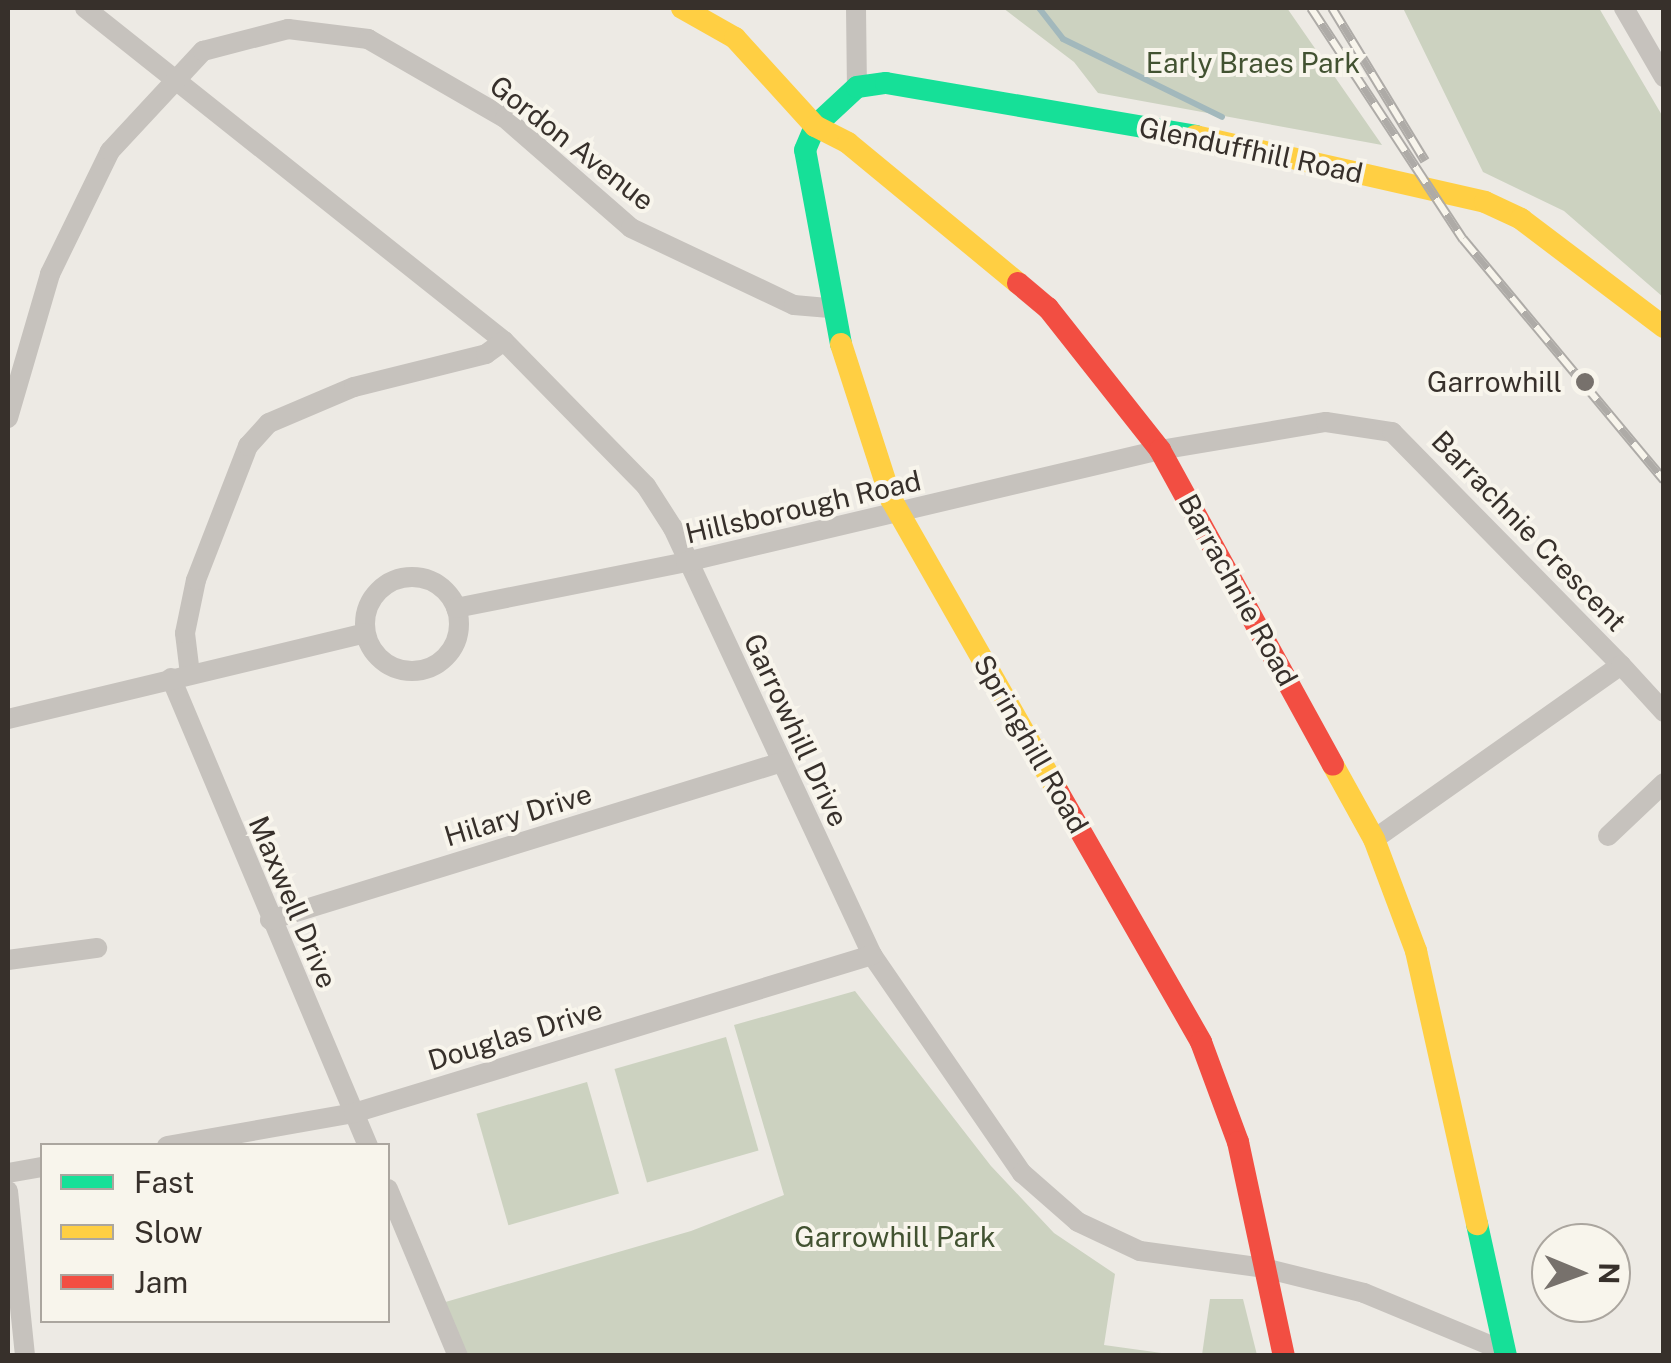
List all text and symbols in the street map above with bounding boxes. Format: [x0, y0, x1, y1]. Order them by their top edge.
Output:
park label: Early Braes Park [1146, 46, 1360, 80]
street label: Gordon Avenue [483, 69, 661, 217]
street label: Glenduffhill Road [1136, 110, 1366, 190]
place label: Garrowhill [1427, 365, 1562, 399]
marker: Garrowhill [1572, 369, 1598, 395]
street label: Barrachnie Crescent [1425, 424, 1633, 638]
street label: Hillsborough Road [682, 464, 924, 550]
street label: Barrachnie Road [1171, 488, 1305, 692]
street label: Garrowhill Drive [737, 628, 855, 832]
street label: Springhill Road [966, 649, 1096, 839]
street label: Hilary Drive [440, 777, 596, 853]
street label: Maxwell Drive [242, 811, 344, 993]
street label: Douglas Drive [424, 993, 606, 1077]
legend [40, 1143, 390, 1323]
text: Fast [134, 1164, 194, 1200]
text: Slow [134, 1214, 203, 1250]
park label: Garrowhill Park [794, 1220, 996, 1254]
north arrow [1531, 1223, 1631, 1323]
text: N [1593, 1262, 1626, 1285]
text: Jam [134, 1264, 188, 1300]

